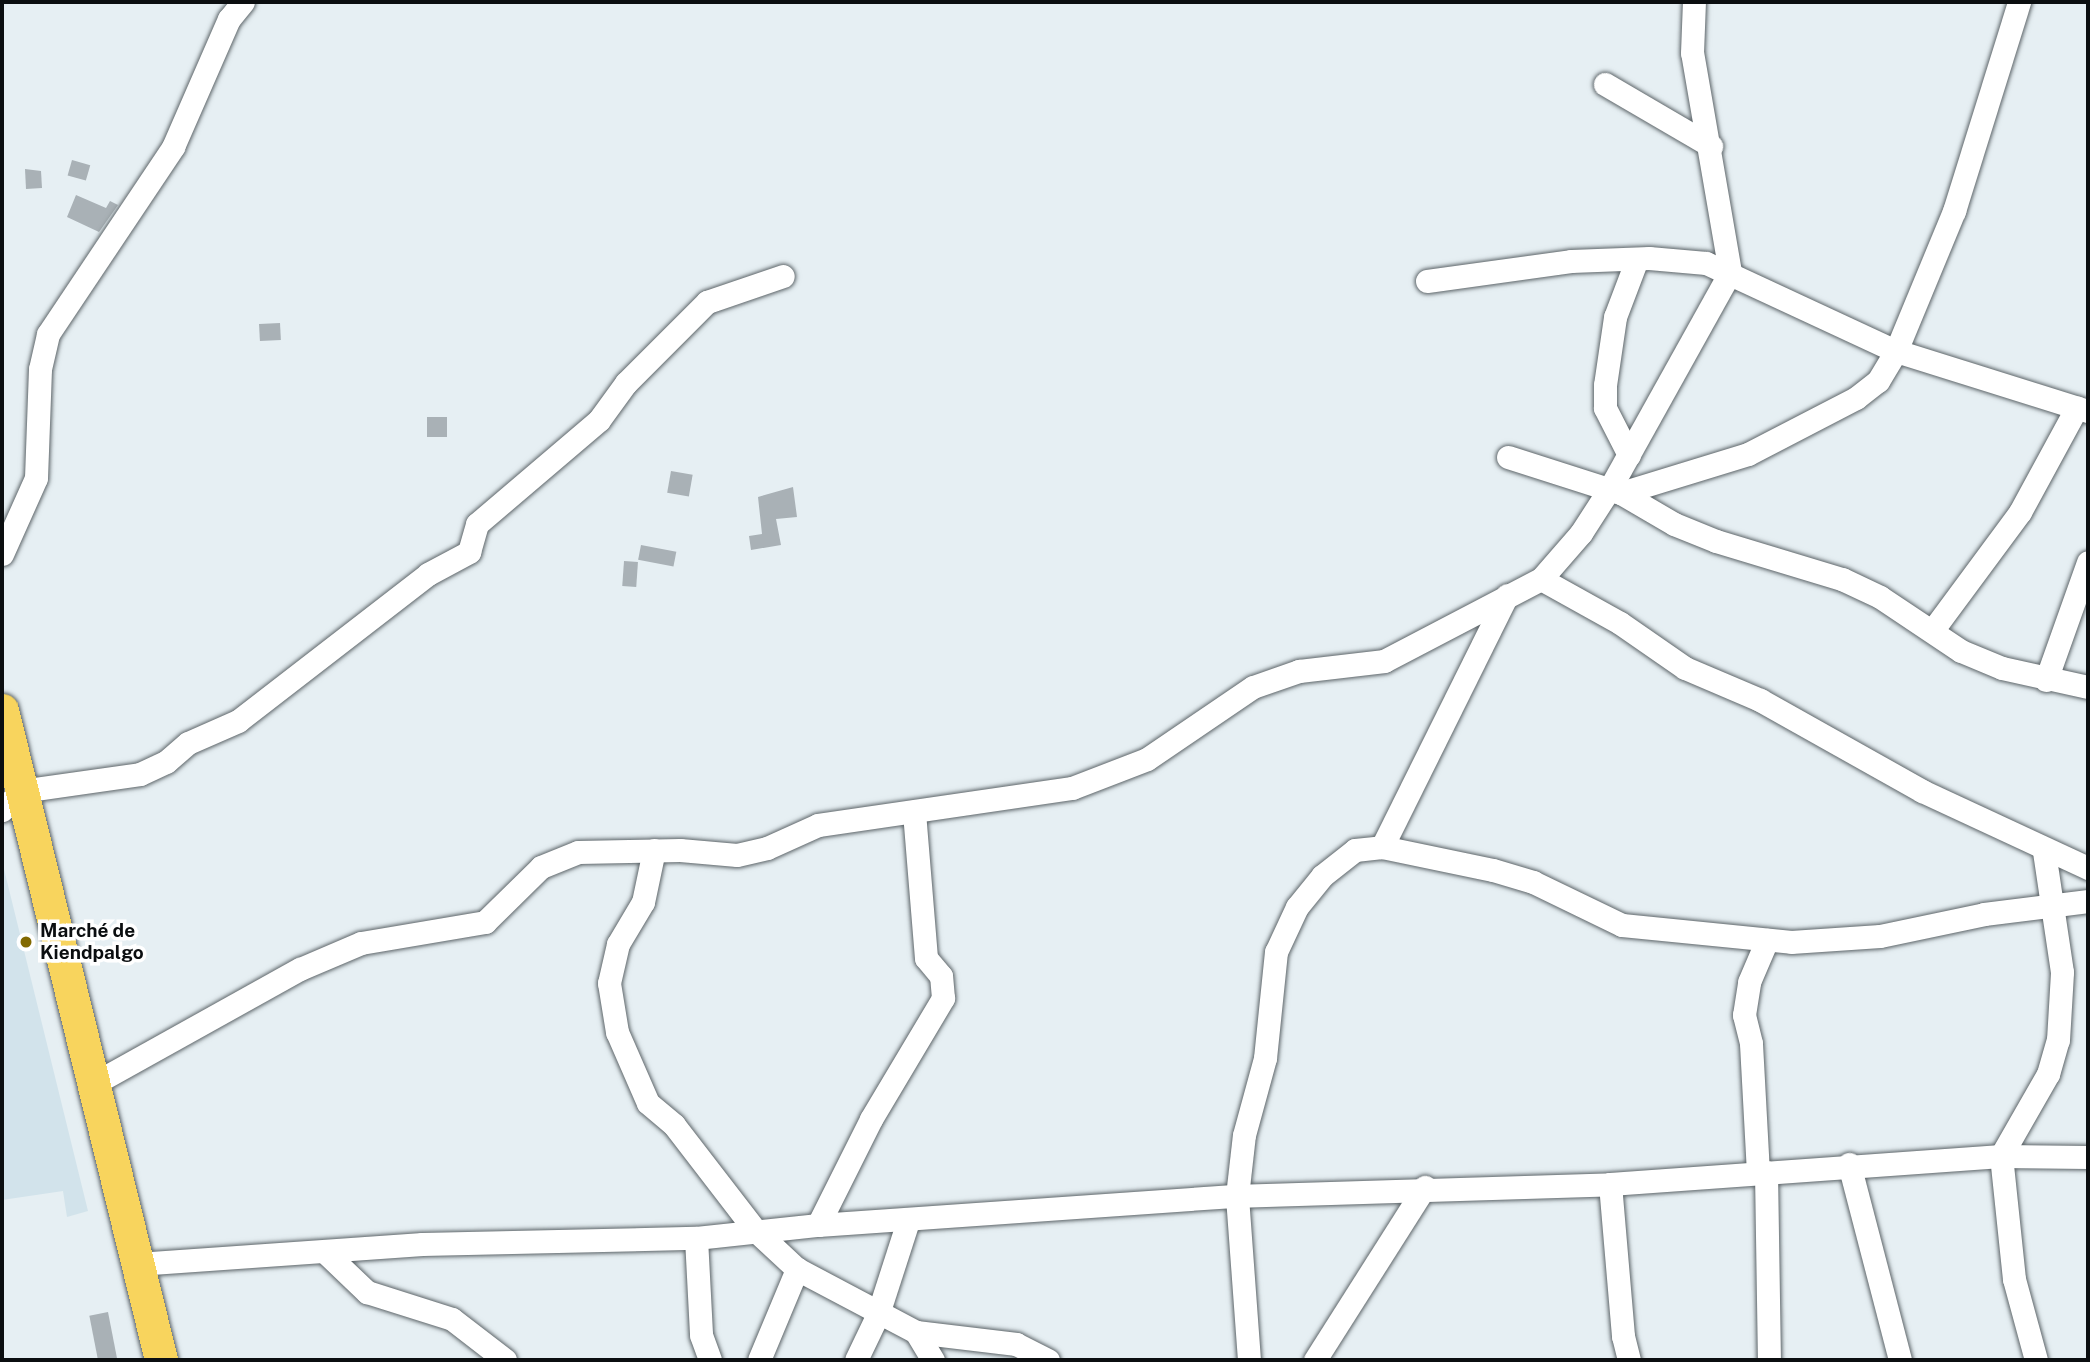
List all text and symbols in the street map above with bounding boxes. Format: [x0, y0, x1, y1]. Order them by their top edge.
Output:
place label: Marché de Kiendpalgo [40, 920, 144, 964]
marker: Marché de Kiendpalgo [18, 934, 34, 950]

